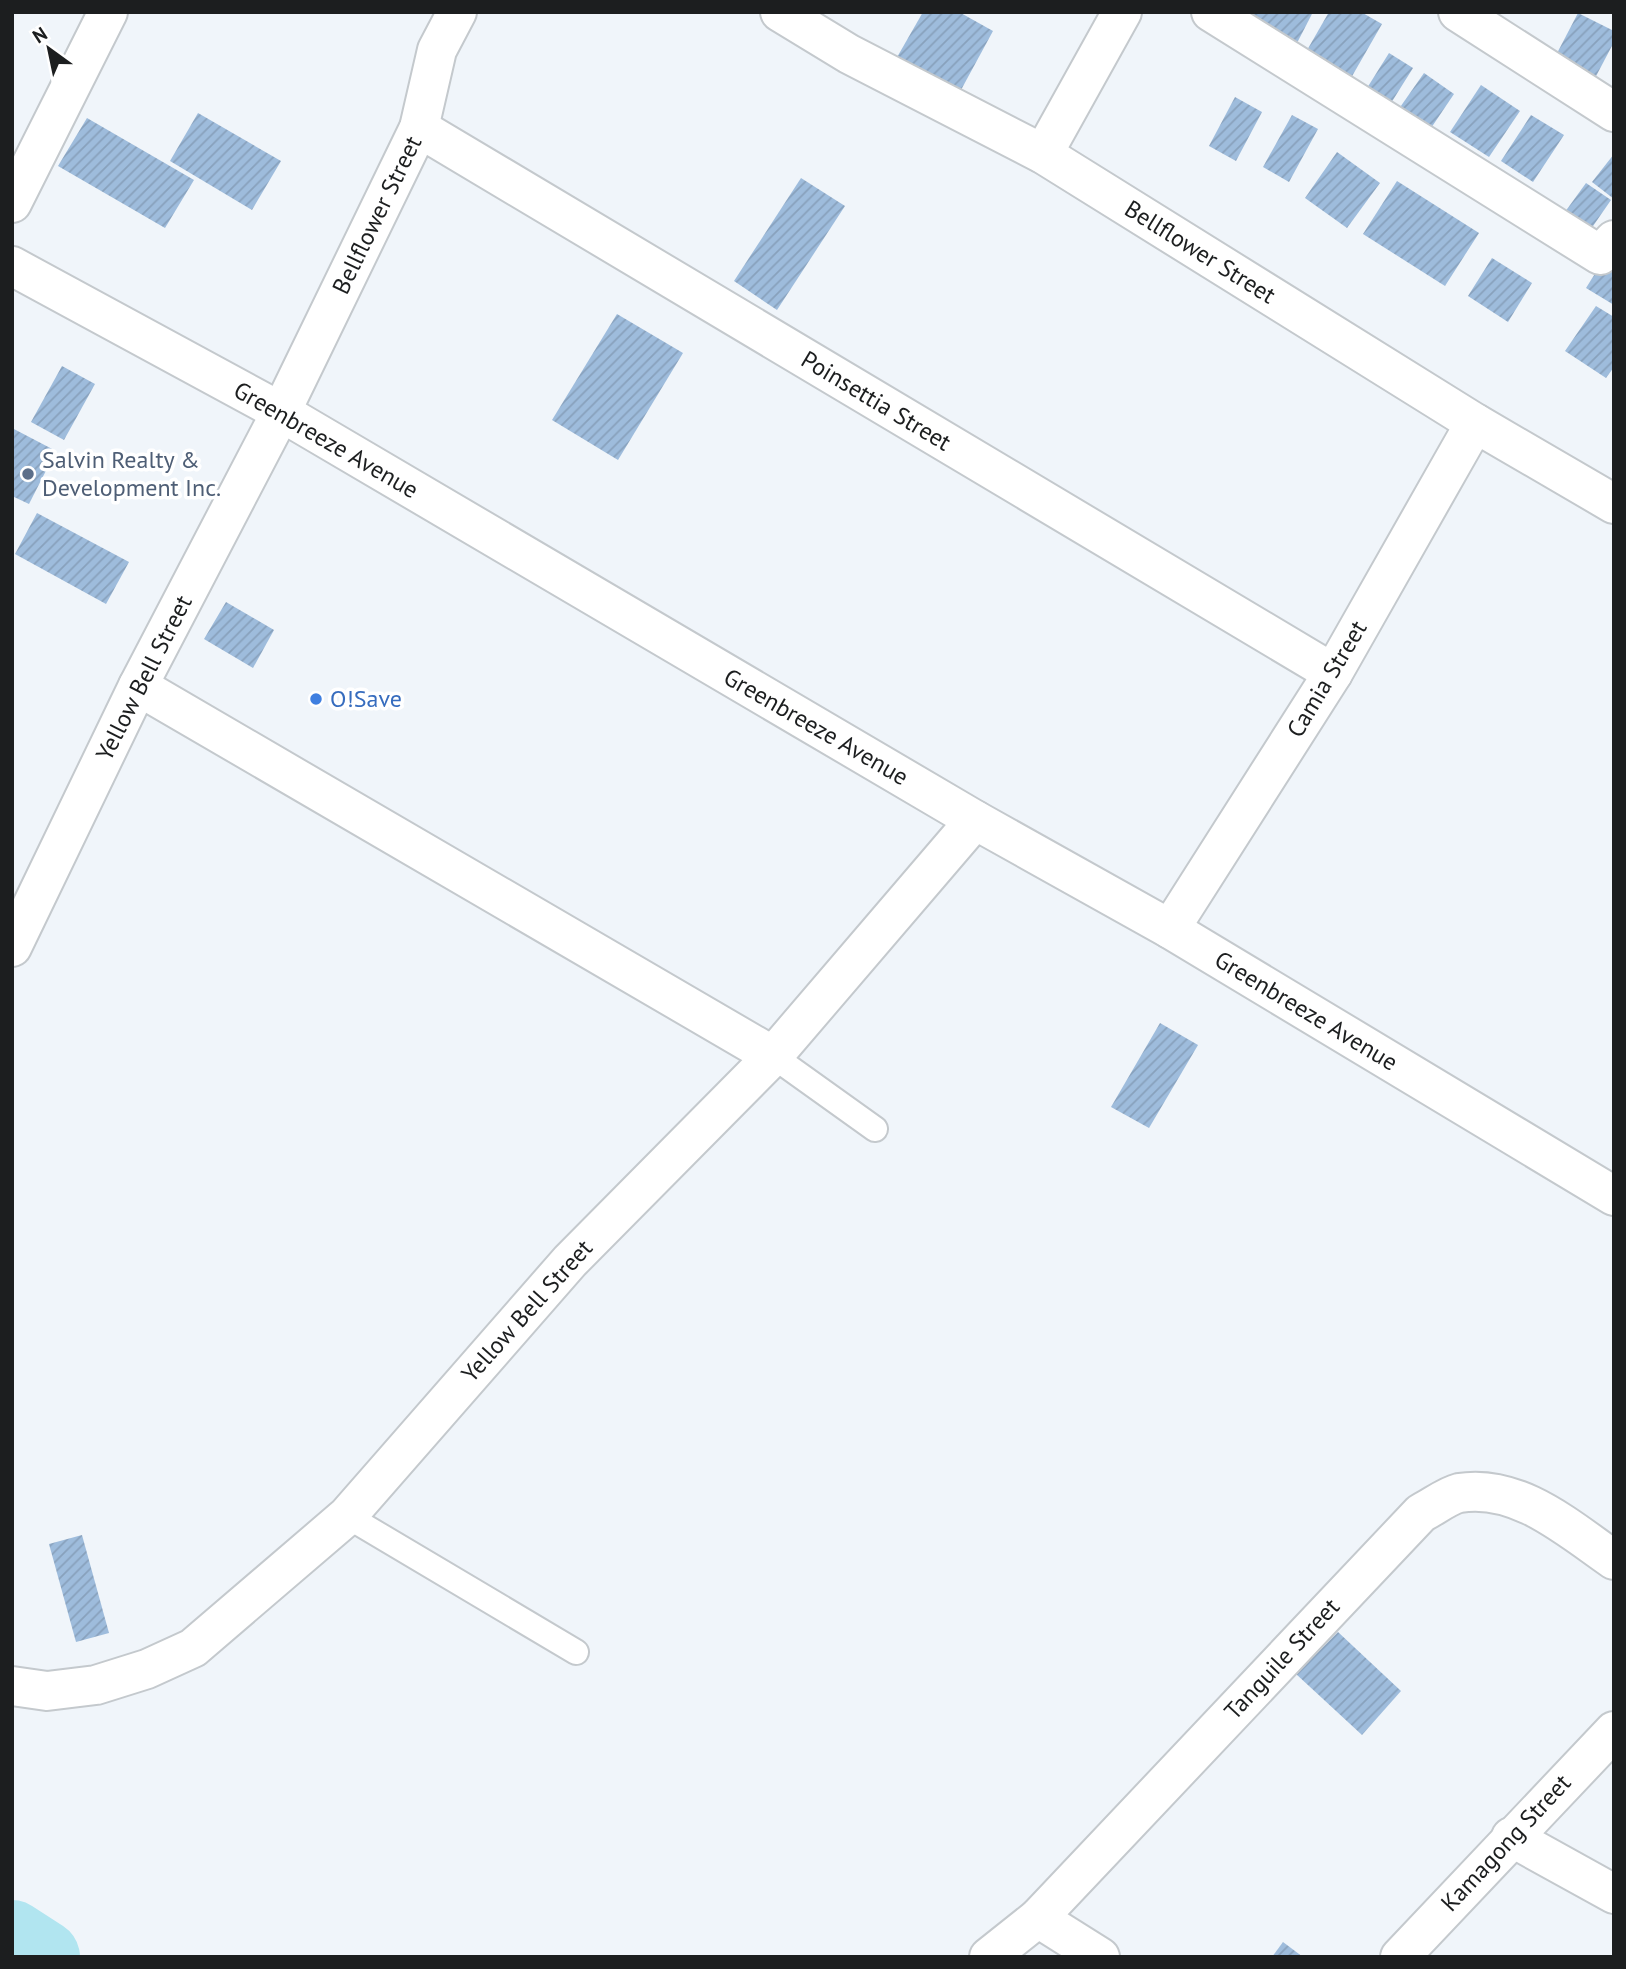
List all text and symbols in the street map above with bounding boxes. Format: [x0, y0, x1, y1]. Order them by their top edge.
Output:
north arrow [14, 14, 84, 84]
text: N [28, 21, 52, 48]
street label: Bellflower Street [325, 131, 428, 299]
street label: Bellflower Street [1119, 193, 1282, 310]
street label: Poinsettia Street [796, 344, 957, 458]
street label: Greenbreeze Avenue [228, 374, 424, 505]
place label: Salvin Realty & Development Inc. [42, 444, 221, 503]
marker: Salvin Realty & Development Inc. [20, 466, 36, 482]
street label: Yellow Bell Street [89, 590, 199, 766]
street label: Camia Street [1280, 615, 1374, 743]
street label: Greenbreeze Avenue [718, 661, 914, 792]
place label: O!Save [330, 683, 402, 714]
marker: O!Save [308, 691, 324, 707]
street label: Greenbreeze Avenue [1209, 944, 1403, 1077]
street label: Yellow Bell Street [454, 1233, 599, 1389]
street label: Tanguile Street [1217, 1591, 1346, 1726]
street label: Kamagong Street [1434, 1767, 1577, 1918]

